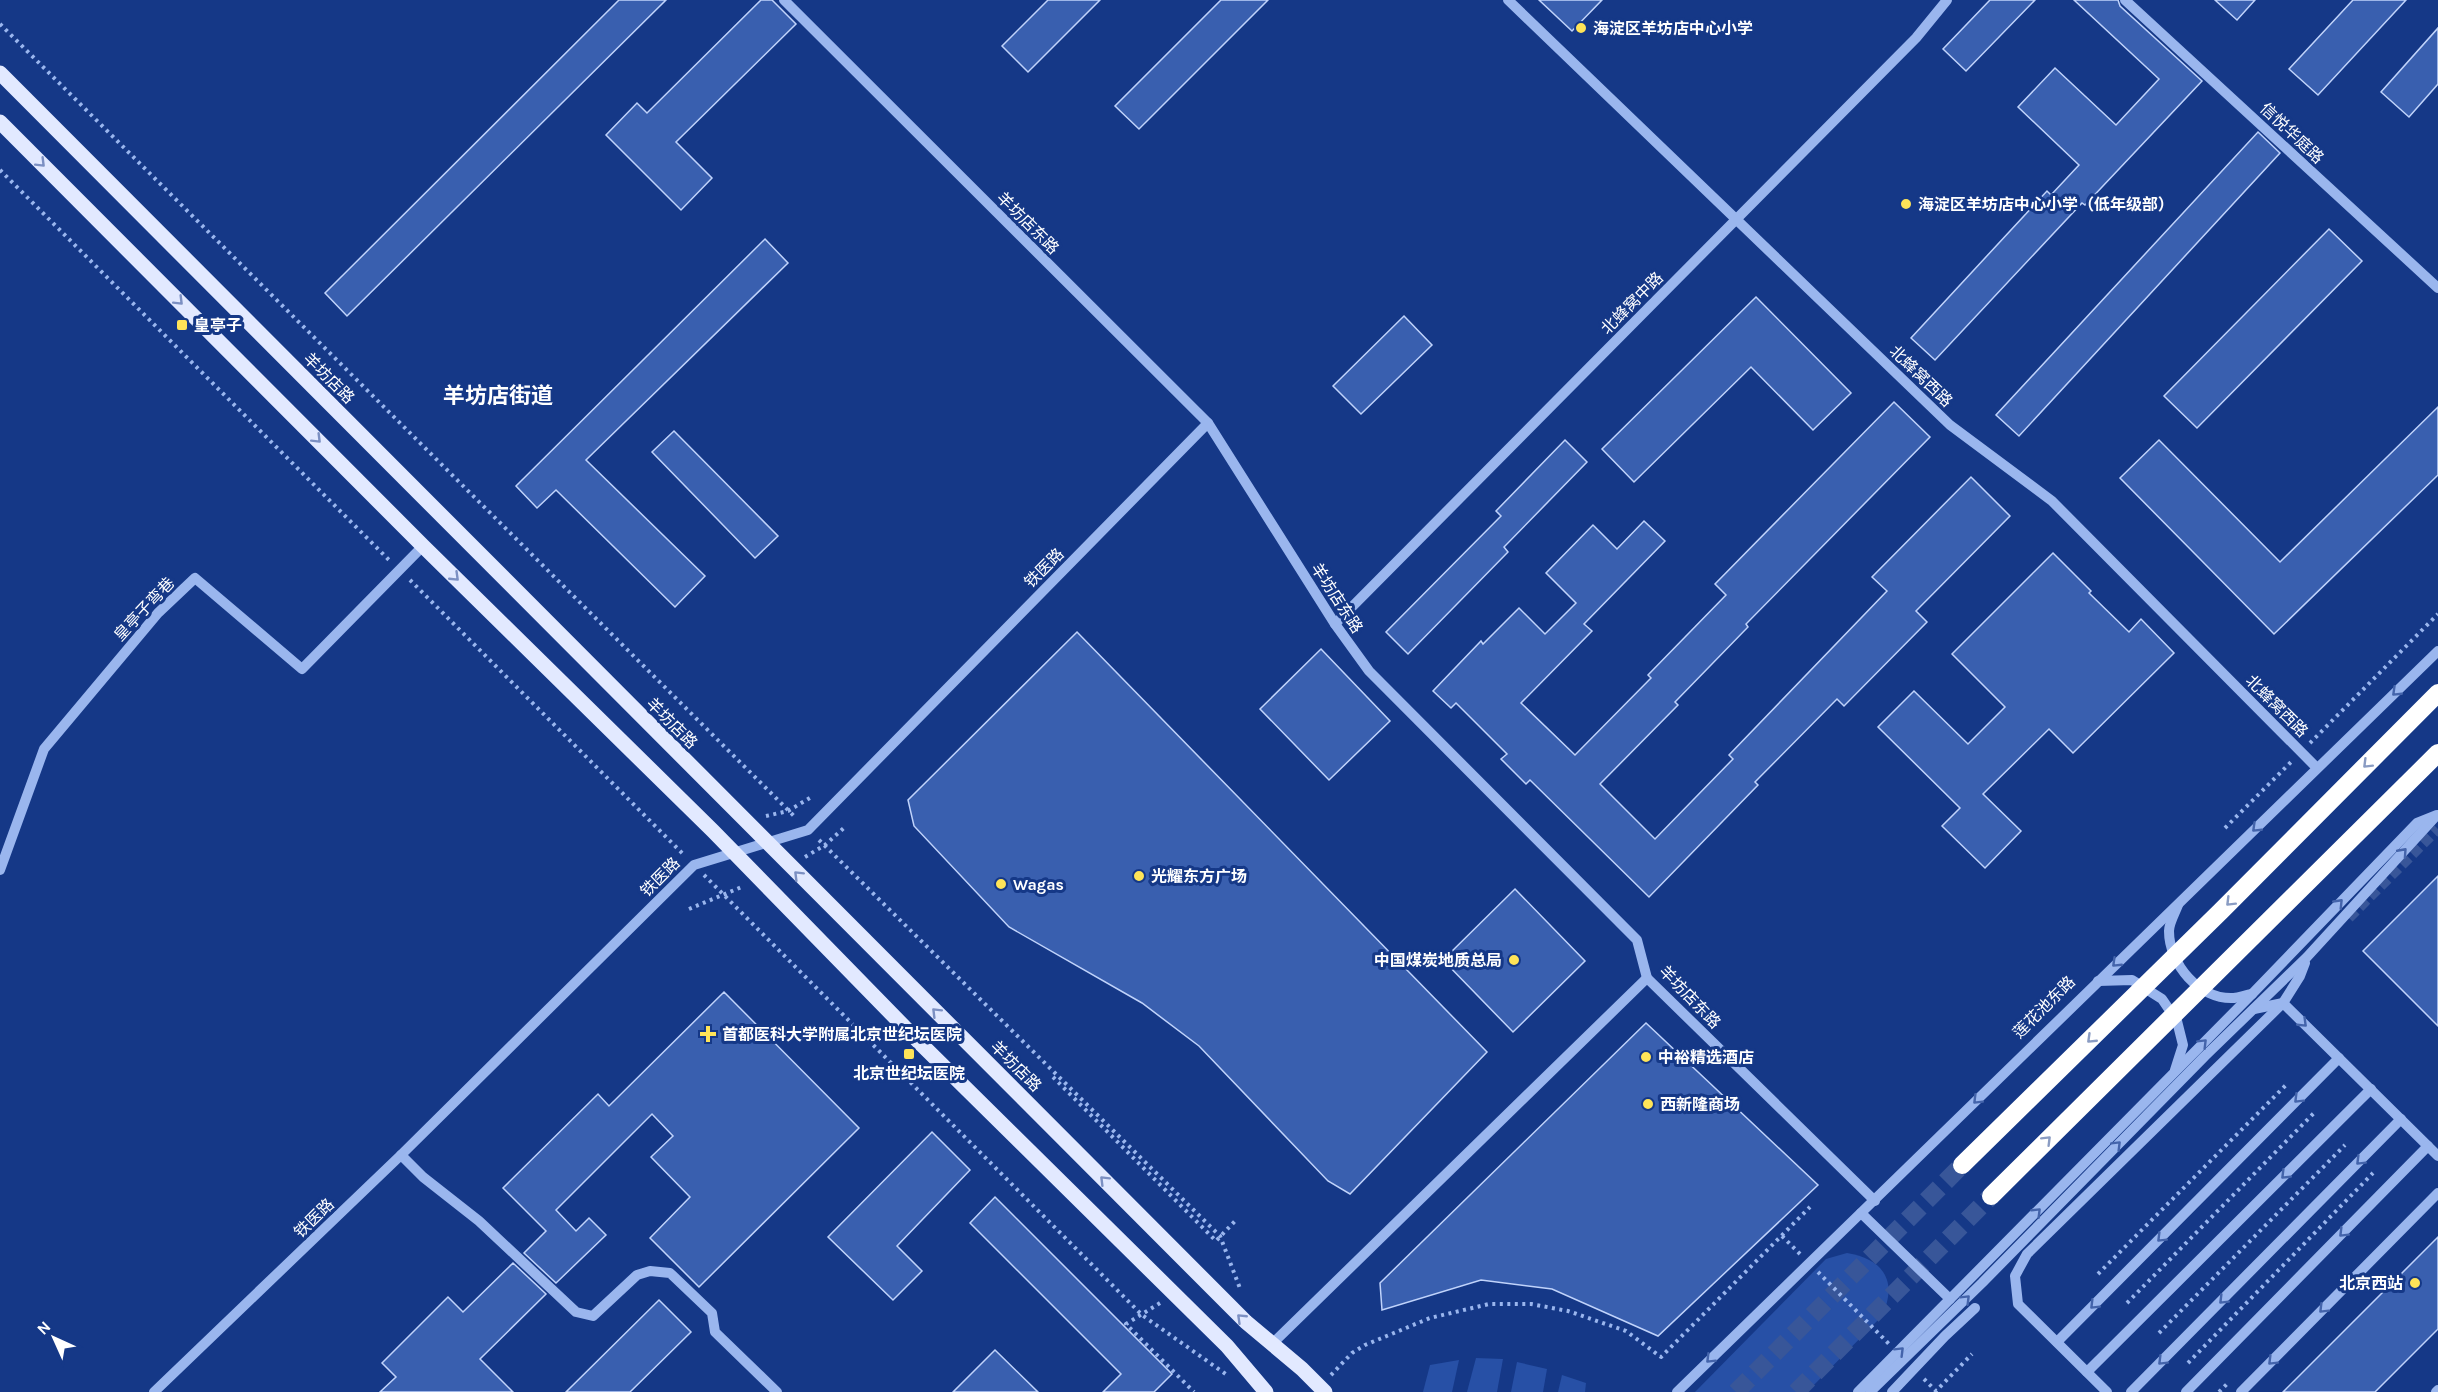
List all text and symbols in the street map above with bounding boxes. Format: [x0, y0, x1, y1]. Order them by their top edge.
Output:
place label: 海淀区羊坊店中心小学 [1593, 19, 1753, 38]
marker: 海淀区羊坊店中心小学 [1574, 21, 1588, 35]
street label: 信悦华庭路 [2256, 99, 2328, 167]
one-way arrow [34, 156, 45, 167]
street label: 羊坊店东路 [993, 188, 1063, 258]
place label: 海淀区羊坊店中心小学（低年级部） [1918, 195, 2174, 214]
marker: 海淀区羊坊店中心小学（低年级部） [1899, 197, 1913, 211]
street label: 北蜂窝中路 [1597, 268, 1667, 338]
one-way arrow [172, 294, 183, 305]
place label: 皇亭子 [194, 316, 242, 335]
marker: 皇亭子 [175, 318, 189, 332]
street label: 北蜂窝西路 [1886, 341, 1956, 411]
street label: 羊坊店路 [300, 349, 358, 407]
district label: 羊坊店街道 [443, 383, 553, 409]
one-way arrow [310, 433, 321, 443]
street label: 铁医路 [1020, 544, 1068, 592]
street label: 羊坊店东路 [1307, 559, 1367, 637]
one-way arrow [449, 570, 459, 581]
street label: 皇亭子弯巷 [110, 573, 178, 645]
street label: 北蜂窝西路 [2242, 671, 2312, 741]
one-way arrow [2393, 684, 2404, 695]
street label: 羊坊店路 [643, 694, 701, 752]
one-way arrow [2364, 757, 2374, 768]
one-way arrow [2253, 820, 2264, 831]
one-way arrow [2396, 848, 2407, 859]
street label: 铁医路 [636, 853, 684, 901]
place label: 光耀东方广场 [1151, 867, 1247, 886]
marker: 光耀东方广场 [1132, 869, 1146, 883]
one-way arrow [794, 871, 805, 882]
place label: Wagas [1013, 875, 1064, 894]
marker: Wagas [994, 877, 1008, 891]
one-way arrow [2226, 895, 2237, 906]
one-way arrow [2332, 900, 2343, 910]
place label: 中国煤炭地质总局 [1374, 951, 1502, 970]
marker: 中国煤炭地质总局 [1507, 953, 1521, 967]
one-way arrow [2113, 956, 2124, 967]
street label: 羊坊店东路 [1655, 962, 1725, 1032]
street label: 莲花池东路 [2009, 972, 2079, 1042]
one-way arrow [932, 1008, 943, 1019]
one-way arrow [2296, 1015, 2307, 1026]
marker: 首都医科大学附属北京世纪坛医院 [699, 1025, 717, 1043]
place label: 首都医科大学附属北京世纪坛医院 [722, 1025, 962, 1044]
one-way arrow [2087, 1032, 2097, 1043]
street label: 羊坊店路 [987, 1037, 1045, 1095]
one-way arrow [2196, 1040, 2207, 1051]
marker: 北京世纪坛医院 [902, 1047, 916, 1061]
place label: 中裕精选酒店 [1658, 1048, 1754, 1067]
marker: 中裕精选酒店 [1639, 1050, 1653, 1064]
place label: 北京世纪坛医院 [853, 1064, 965, 1083]
one-way arrow [2294, 1092, 2305, 1103]
one-way arrow [1974, 1093, 1984, 1104]
place label: 西新隆商场 [1660, 1095, 1740, 1114]
marker: 西新隆商场 [1641, 1097, 1655, 1111]
one-way arrow [2040, 1136, 2051, 1147]
one-way arrow [2110, 1142, 2121, 1153]
one-way arrow [2356, 1153, 2367, 1164]
one-way arrow [2281, 1167, 2292, 1178]
one-way arrow [1100, 1176, 1111, 1187]
street label: 铁医路 [290, 1194, 338, 1242]
one-way arrow [2029, 1208, 2040, 1219]
one-way arrow [2339, 1227, 2350, 1237]
one-way arrow [2157, 1230, 2168, 1241]
place label: 北京西站 [2339, 1274, 2403, 1293]
marker: 北京西站 [2408, 1276, 2422, 1290]
one-way arrow [2219, 1292, 2230, 1303]
one-way arrow [1958, 1296, 1969, 1307]
one-way arrow [2090, 1297, 2101, 1308]
one-way arrow [2319, 1303, 2330, 1313]
north arrow [24, 1308, 84, 1368]
one-way arrow [1238, 1314, 1249, 1325]
text: N [33, 1317, 55, 1339]
one-way arrow [1892, 1347, 1903, 1358]
one-way arrow [1707, 1352, 1717, 1363]
one-way arrow [2159, 1354, 2169, 1365]
one-way arrow [2268, 1354, 2279, 1364]

